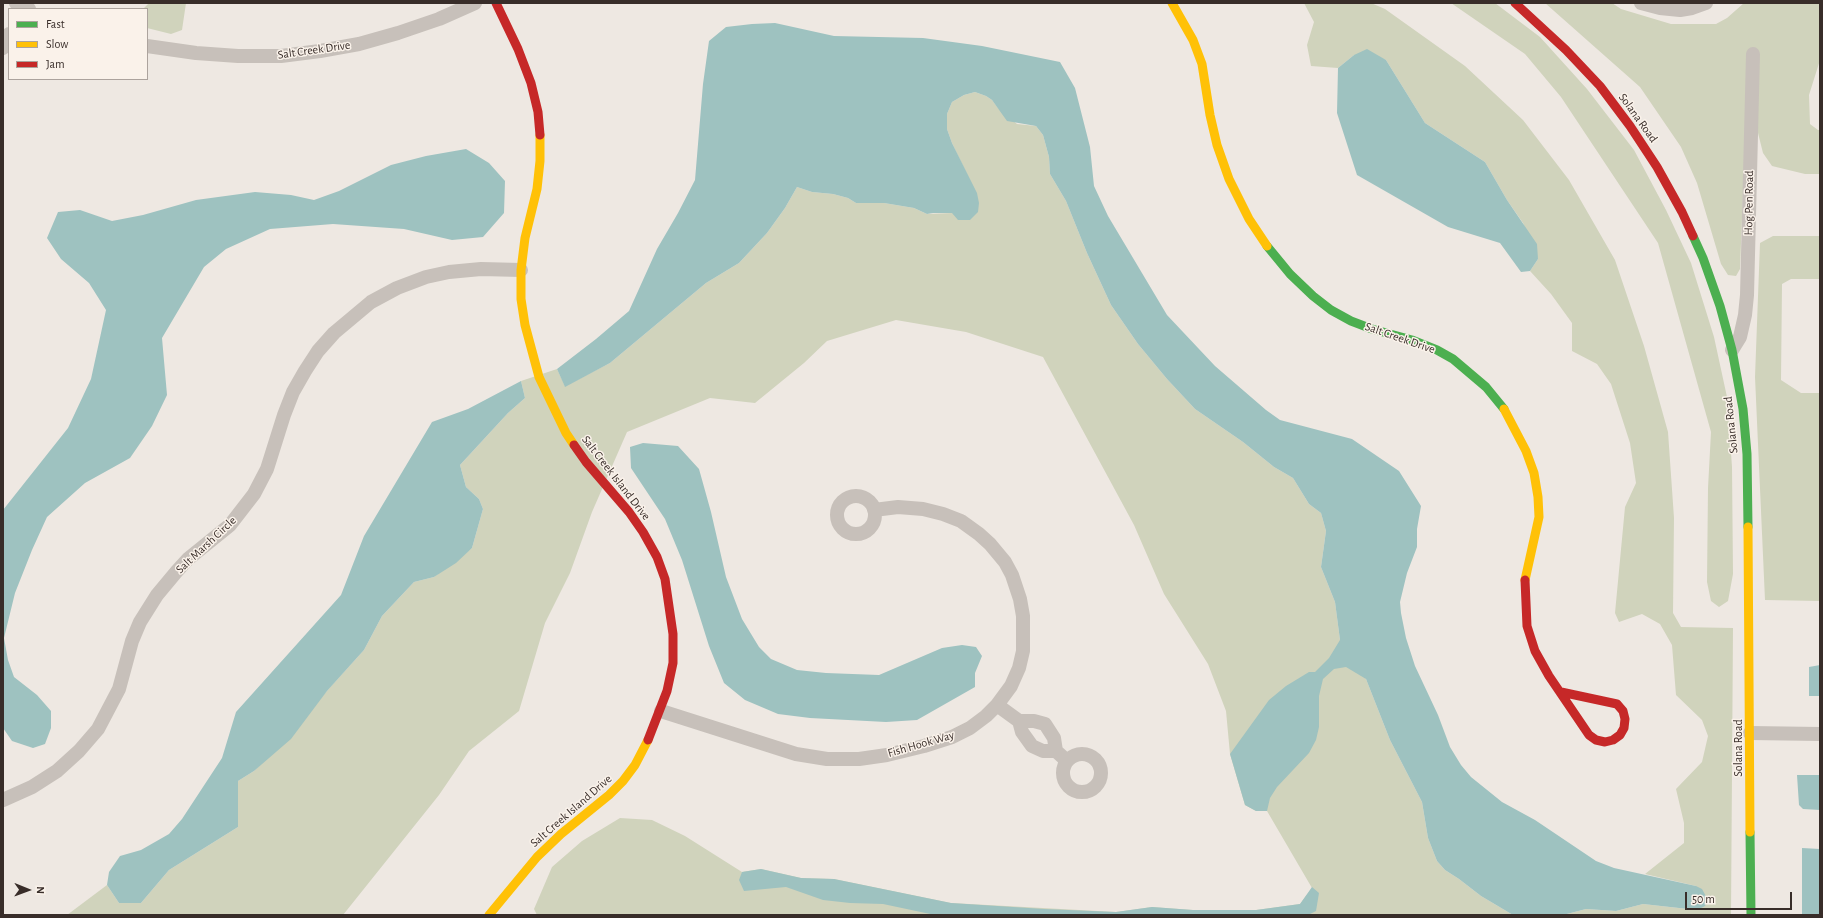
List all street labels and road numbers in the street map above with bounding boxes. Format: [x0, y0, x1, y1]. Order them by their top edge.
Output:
street label: Salt Creek Drive [277, 38, 351, 62]
street label: Solana Road [1615, 91, 1661, 145]
street label: Hog Pen Road [1741, 170, 1757, 236]
street label: Salt Creek Drive [1363, 319, 1437, 357]
street label: Solana Road [1721, 396, 1741, 454]
street label: Salt Creek Island Drive [579, 433, 653, 523]
street label: Salt Marsh Circle [173, 513, 239, 577]
street label: Solana Road [1731, 719, 1745, 777]
street label: Fish Hook Way [886, 728, 956, 760]
street label: Salt Creek Island Drive [527, 772, 615, 850]

